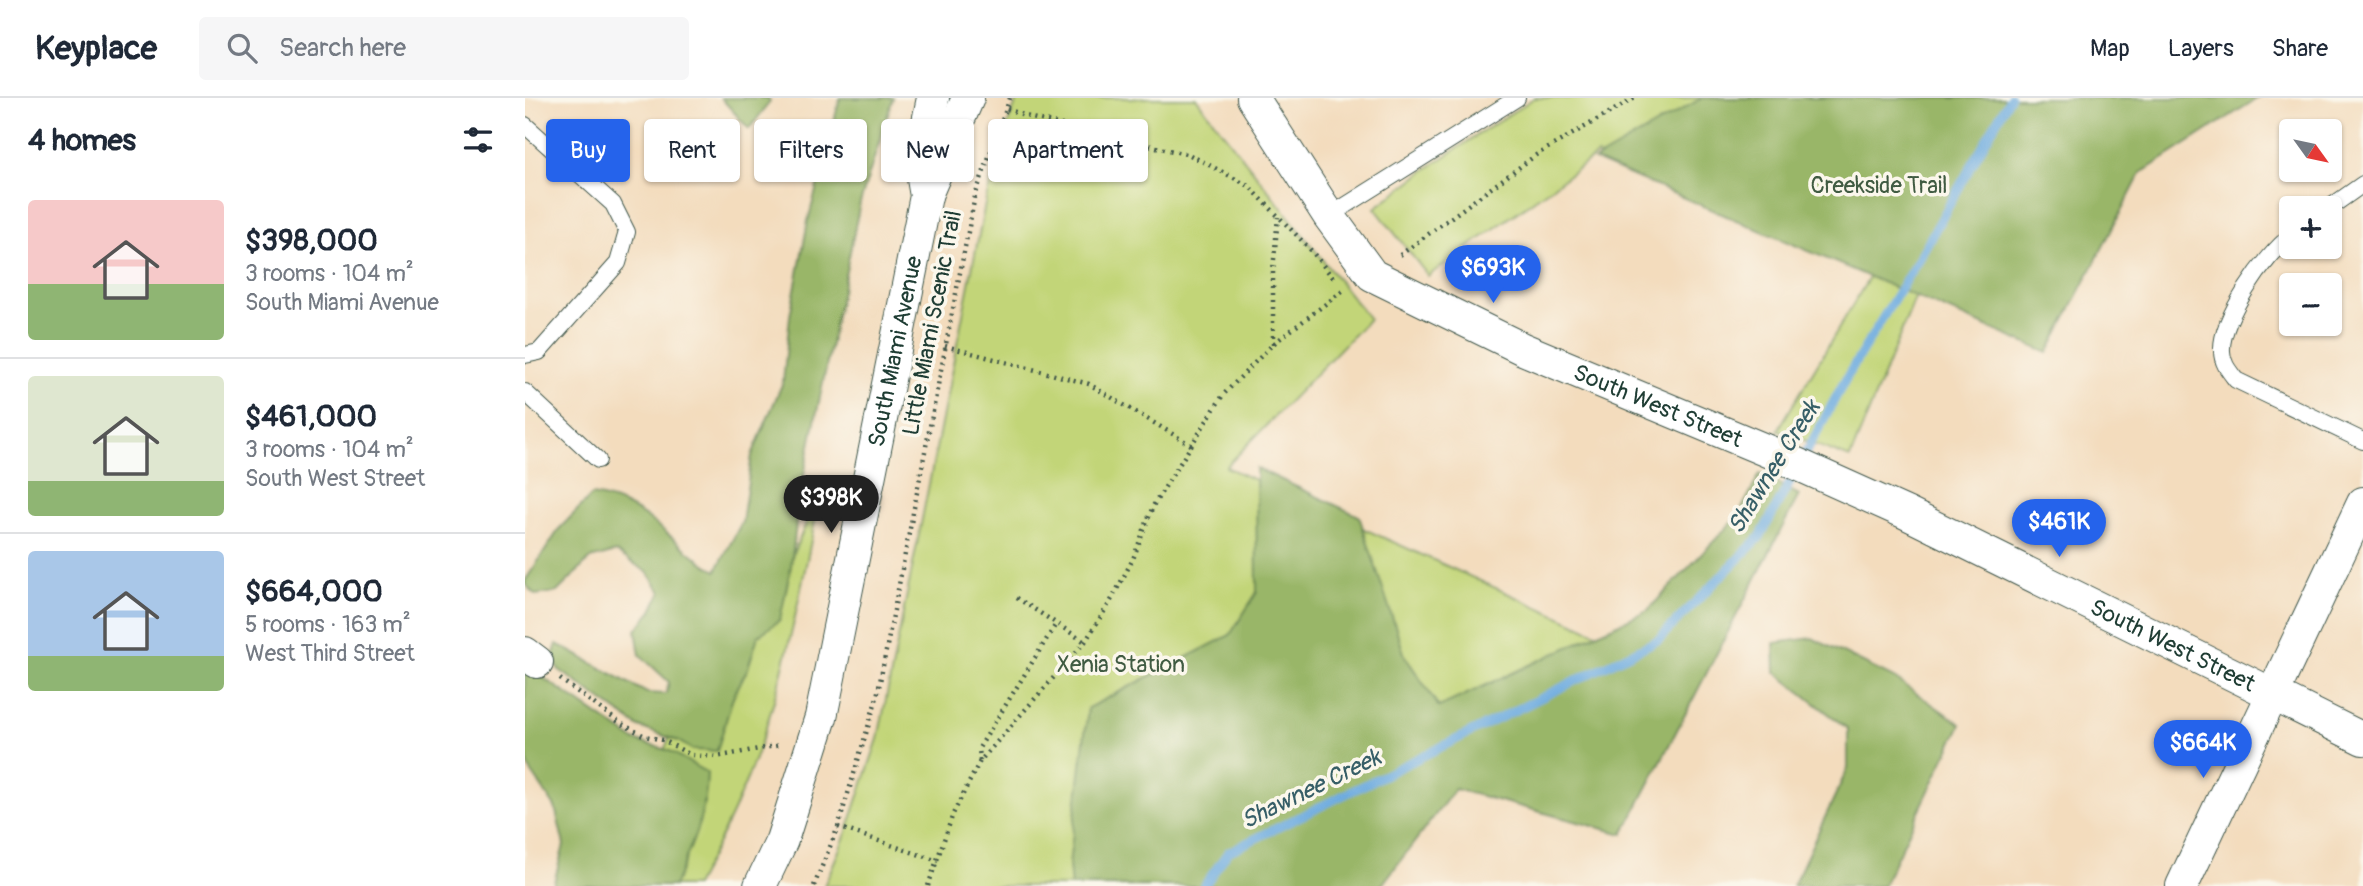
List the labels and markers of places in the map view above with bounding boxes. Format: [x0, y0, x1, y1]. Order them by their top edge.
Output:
pin: $693K [1444, 246, 1542, 305]
pin: $398K [782, 476, 880, 535]
pin: $461K [2010, 500, 2108, 559]
pin: $664K [2154, 720, 2252, 780]

